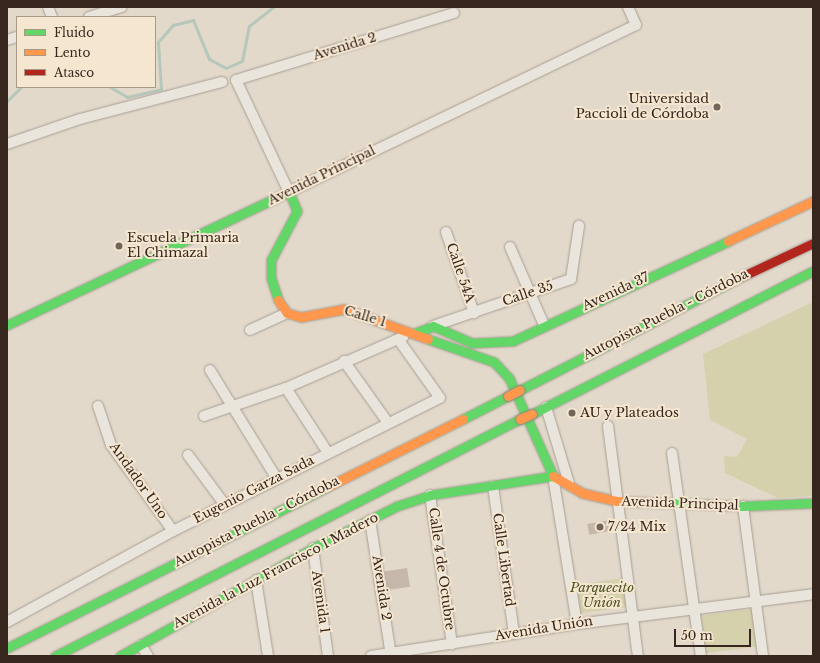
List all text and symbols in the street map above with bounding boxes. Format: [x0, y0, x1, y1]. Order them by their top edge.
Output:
legend [16, 16, 156, 88]
text: Fluido [54, 25, 94, 40]
street label: Avenida 2 [311, 30, 379, 64]
text: Lento [54, 45, 90, 60]
text: Atasco [54, 65, 94, 80]
place label: Universidad Paccioli de Córdoba [576, 92, 709, 123]
marker: Universidad Paccioli de Córdoba [712, 102, 722, 112]
street label: Avenida Principal [266, 143, 378, 209]
place label: Escuela Primaria El Chimazal [127, 231, 239, 262]
marker: Escuela Primaria El Chimazal [114, 241, 124, 251]
street label: Calle 54A [442, 241, 478, 305]
street label: Autopista Puebla - Córdoba [581, 266, 751, 364]
street label: Avenida 37 [580, 270, 652, 314]
street label: Calle 35 [501, 278, 555, 310]
street label: Calle 1 [342, 303, 388, 331]
place label: AU y Plateados [580, 405, 680, 421]
marker: AU y Plateados [567, 408, 577, 418]
street label: Andador Uno [106, 439, 170, 523]
street label: Eugenio Garza Sada [191, 453, 317, 527]
street label: Autopista Puebla - Córdoba [172, 473, 342, 571]
street label: Avenida Principal [621, 494, 739, 514]
street label: Calle 4 de Octubre [425, 507, 457, 631]
street label: Avenida la Luz Francisco I Madero [171, 510, 381, 632]
street label: Calle Libertad [489, 512, 517, 608]
place label: 7/24 Mix [608, 519, 666, 535]
marker: 7/24 Mix [595, 522, 605, 532]
street label: Avenida 2 [368, 554, 394, 622]
street label: Avenida 1 [308, 570, 332, 634]
park label: Parquecito Unión [570, 581, 634, 612]
street label: Avenida Unión [494, 614, 594, 644]
scale bar [676, 621, 753, 647]
text: 50 m [681, 628, 713, 643]

